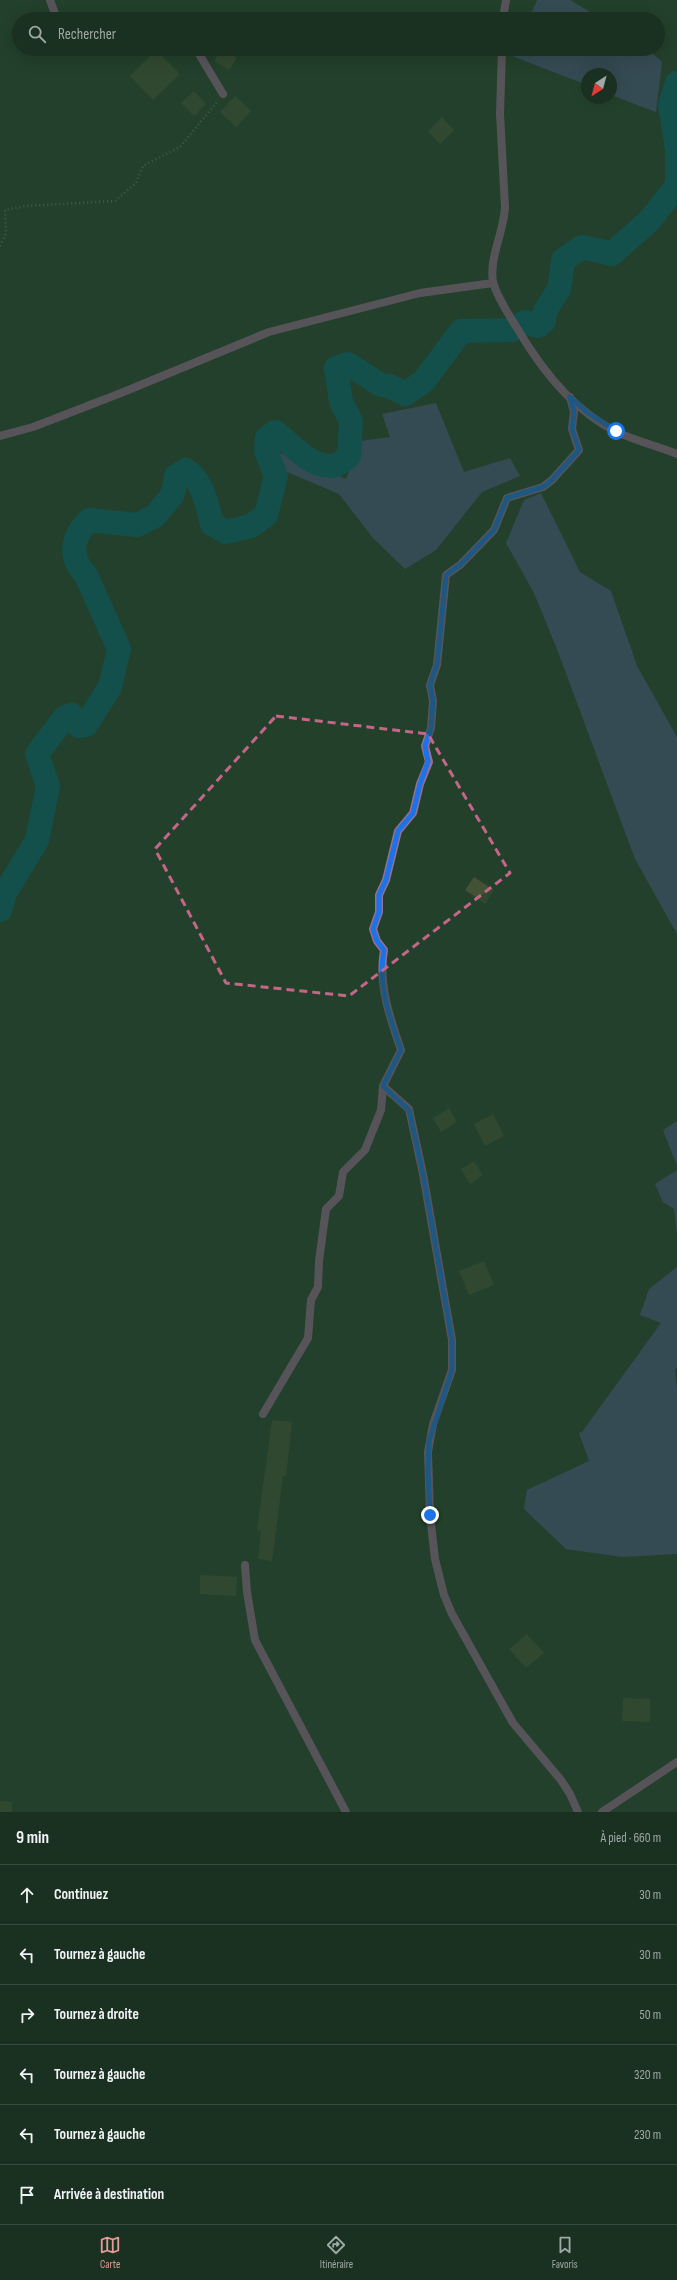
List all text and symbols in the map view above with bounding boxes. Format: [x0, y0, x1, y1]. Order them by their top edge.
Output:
search box [12, 12, 665, 56]
icon: search [26, 23, 48, 45]
text: Rechercher [58, 25, 116, 44]
north arrow [581, 68, 617, 104]
route start [607, 422, 625, 440]
route end [421, 1506, 439, 1524]
text: 9 min [16, 1828, 49, 1848]
text: À pied · 660 m [601, 1830, 661, 1846]
icon: ahead [16, 1884, 38, 1906]
text: Continuez [54, 1885, 108, 1904]
text: 30 m [639, 1887, 661, 1903]
icon: left [16, 1944, 38, 1966]
text: Tournez à gauche [54, 1945, 145, 1964]
text: 30 m [639, 1947, 661, 1963]
icon: right [16, 2004, 38, 2026]
text: Tournez à droite [54, 2005, 139, 2024]
text: 50 m [640, 2007, 661, 2023]
icon: left [16, 2064, 38, 2086]
text: Tournez à gauche [54, 2065, 145, 2084]
text: 320 m [634, 2067, 661, 2083]
icon: left [16, 2124, 38, 2146]
text: Tournez à gauche [54, 2125, 145, 2144]
text: 230 m [634, 2127, 661, 2143]
icon: arrive [16, 2184, 38, 2206]
text: Arrivée à destination [54, 2185, 164, 2204]
tab: Carte [99, 2234, 121, 2271]
tab: Itinéraire [320, 2234, 353, 2271]
tab: Favoris [552, 2234, 578, 2271]

